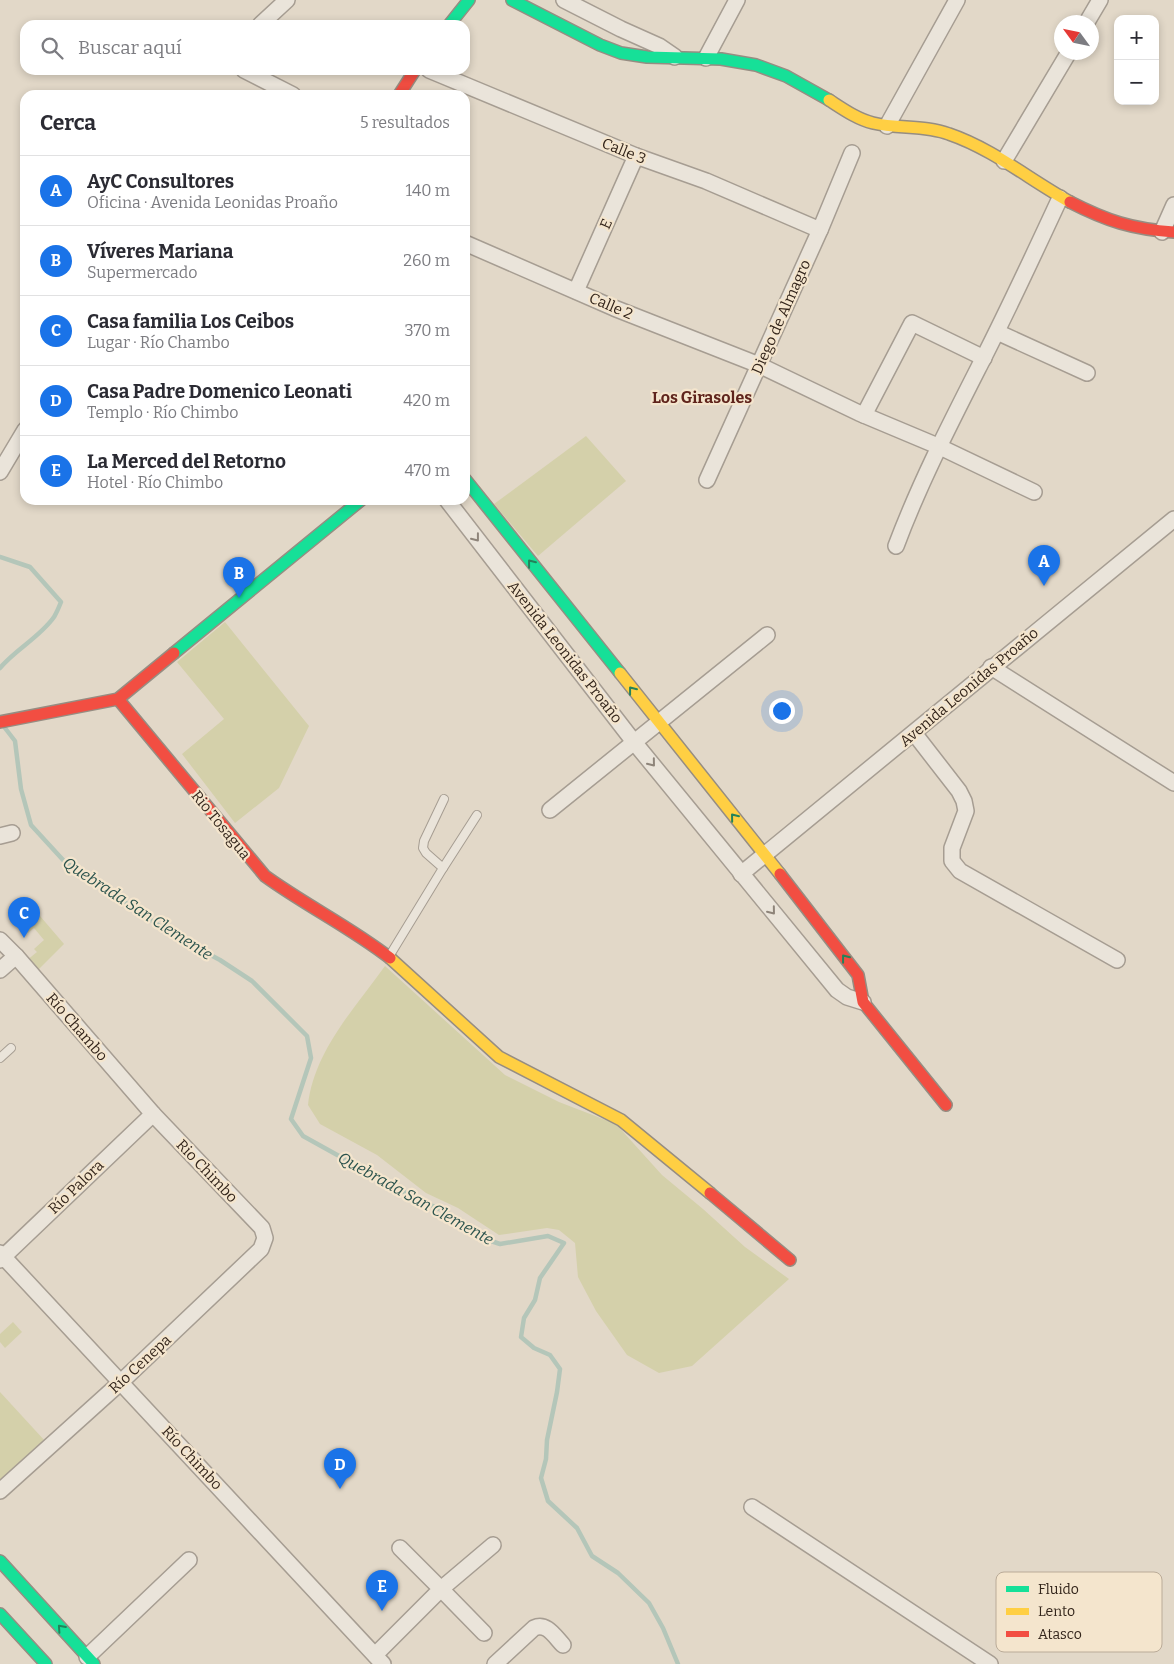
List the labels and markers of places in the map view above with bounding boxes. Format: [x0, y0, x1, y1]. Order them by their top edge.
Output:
pin: A [1028, 545, 1060, 586]
pin: B [223, 557, 255, 598]
pin: C [8, 897, 40, 938]
pin: D [324, 1448, 356, 1489]
pin: E [366, 1570, 398, 1611]

